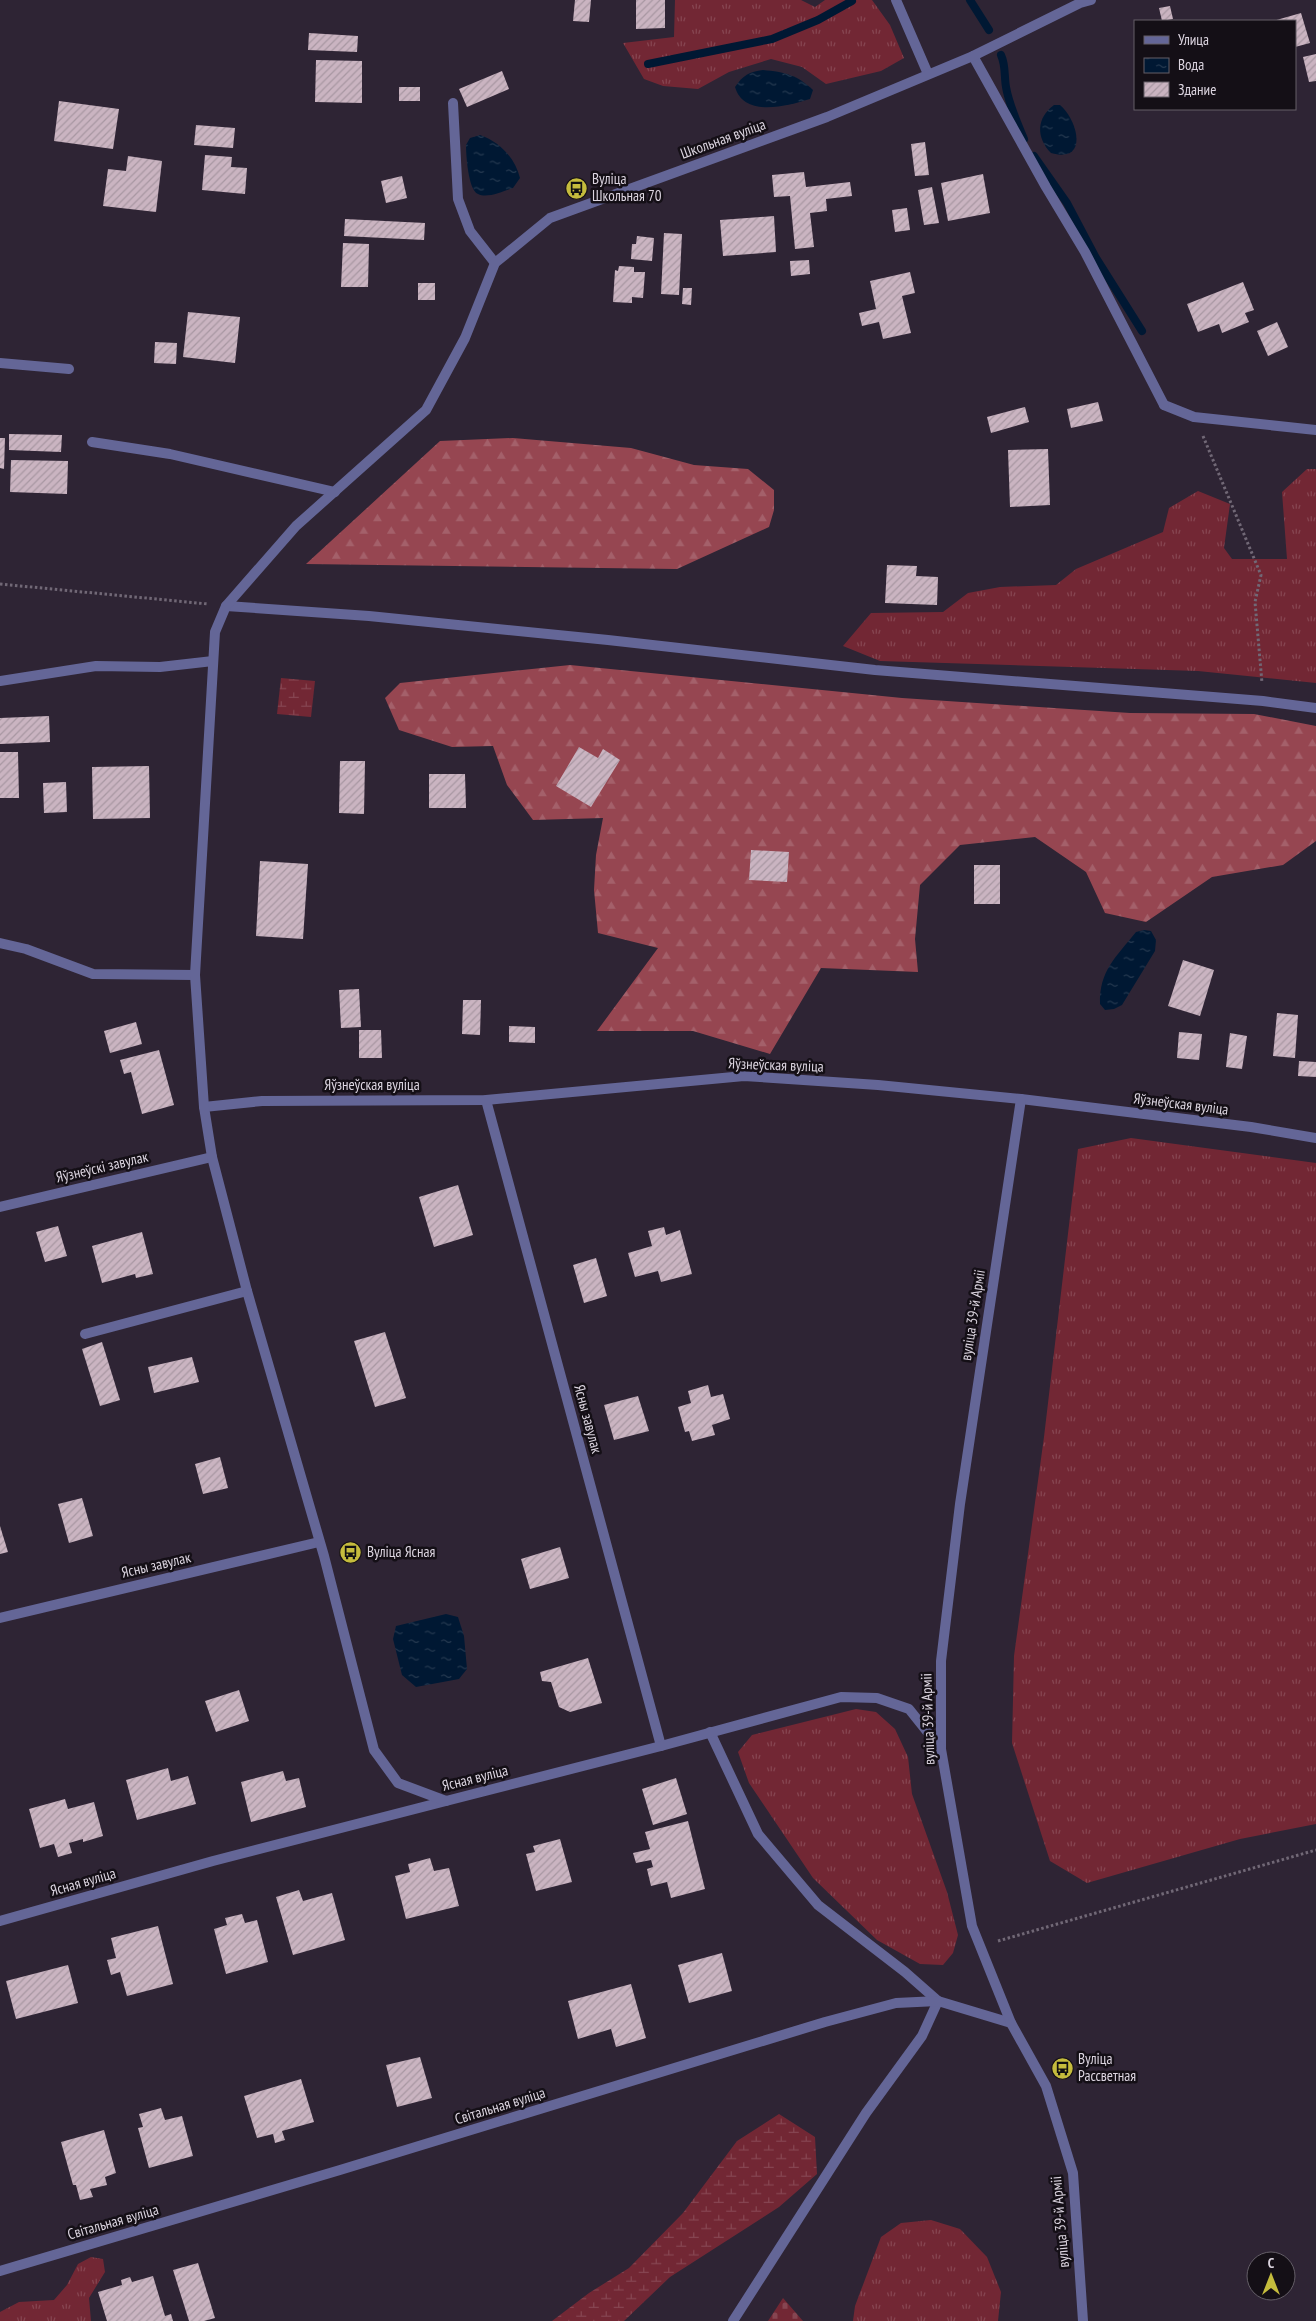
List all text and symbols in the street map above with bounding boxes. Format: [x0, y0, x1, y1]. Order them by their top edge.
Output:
legend [1134, 20, 1296, 110]
text: Улица [1178, 30, 1209, 49]
text: Вода [1178, 55, 1204, 74]
text: Здание [1178, 80, 1216, 99]
street label: Школьная вуліца [678, 114, 768, 163]
place label: Вуліца Школьная 70 [592, 169, 662, 205]
bus stop icon: Вуліца Школьная 70 [564, 176, 588, 200]
street label: Яўзнеўская вуліца [728, 1053, 824, 1076]
street label: Яўзнеўская вуліца [324, 1075, 420, 1094]
street label: Яўзнеўская вуліца [1133, 1088, 1230, 1119]
street label: Яўзнеўскі завулак [54, 1147, 150, 1186]
street label: вуліца 39-й Арміі [956, 1268, 989, 1362]
street label: Ясны завулак [570, 1382, 607, 1456]
bus stop icon: Вуліца Ясная [339, 1540, 363, 1564]
place label: Вуліца Ясная [367, 1542, 435, 1561]
street label: Ясны завулак [119, 1547, 193, 1582]
street label: вуліца 39-й Арміі [916, 1673, 939, 1765]
street label: Ясная вуліца [440, 1760, 510, 1795]
street label: Ясная вуліца [48, 1863, 118, 1900]
place label: Вуліца Рассветная [1078, 2049, 1136, 2085]
bus stop icon: Вуліца Рассветная [1050, 2056, 1074, 2080]
street label: Світальная вуліца [452, 2083, 547, 2128]
street label: вуліца 39-й Арміі [1046, 2175, 1073, 2269]
street label: Світальная вуліца [65, 2199, 161, 2244]
north arrow [1246, 2251, 1296, 2301]
text: С [1268, 2254, 1275, 2272]

